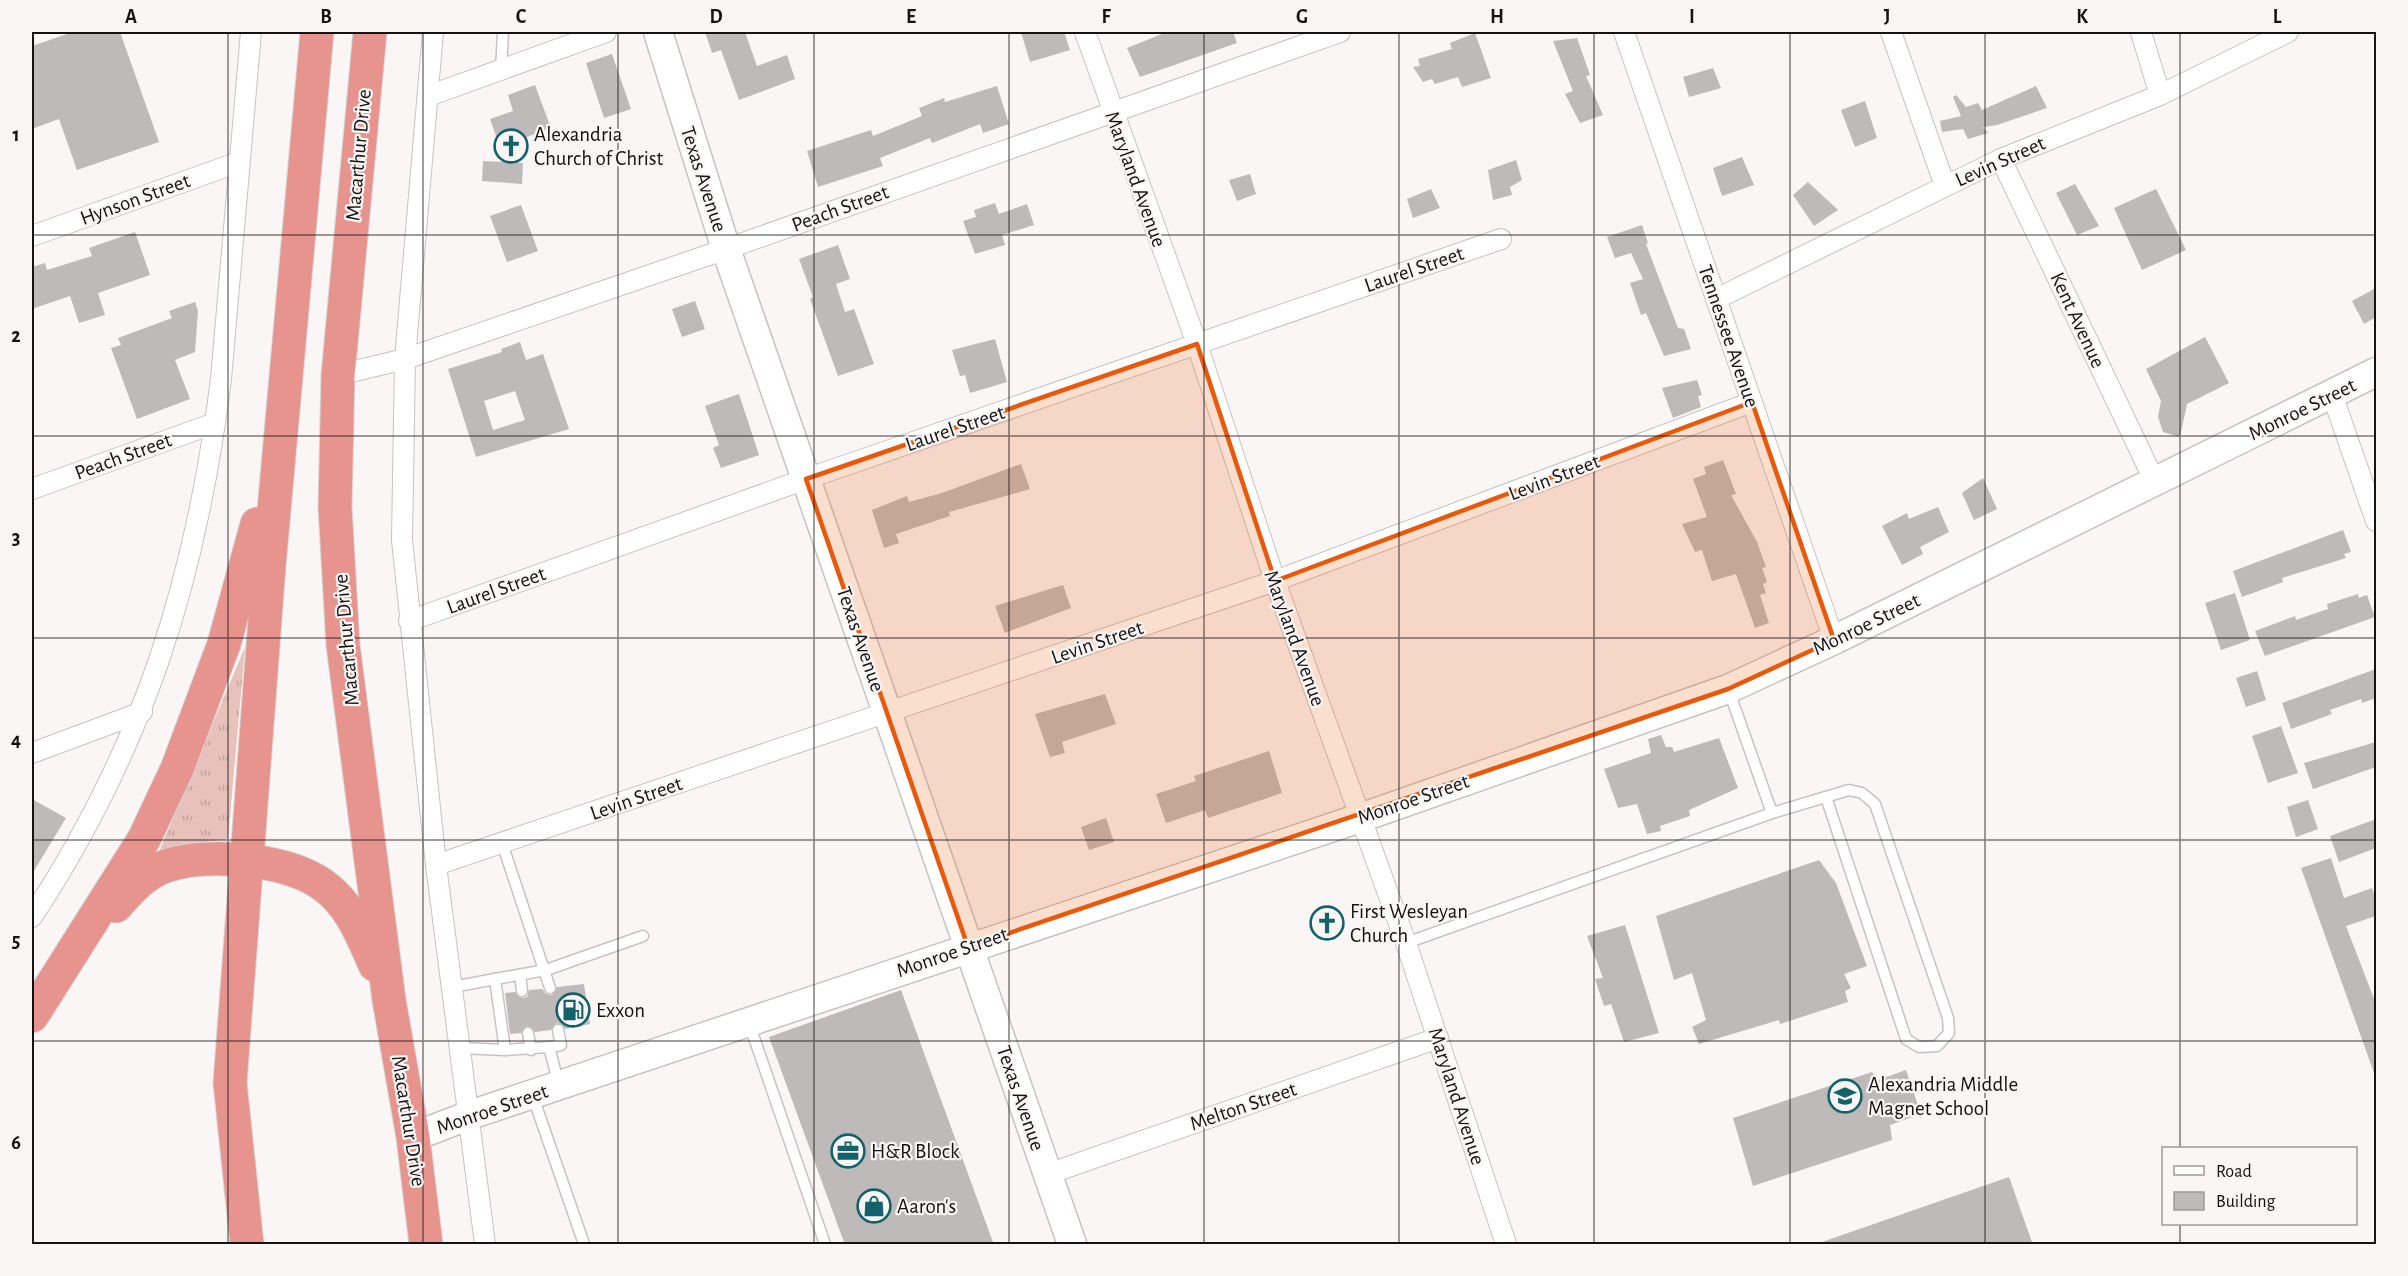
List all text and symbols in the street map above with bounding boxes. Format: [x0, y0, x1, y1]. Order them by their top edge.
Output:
text: A [125, 7, 137, 27]
text: B [320, 7, 332, 27]
text: C [516, 7, 527, 27]
text: D [709, 7, 723, 27]
text: E [906, 7, 916, 27]
text: F [1101, 7, 1111, 27]
text: G [1296, 7, 1308, 27]
text: H [1490, 7, 1504, 27]
text: I [1689, 7, 1695, 27]
text: J [1884, 7, 1890, 27]
text: K [2076, 7, 2088, 27]
text: L [2273, 7, 2282, 27]
street label: Macarthur Drive [342, 88, 375, 222]
street label: Maryland Avenue [1101, 108, 1170, 250]
place label: Alexandria Church of Christ [534, 124, 664, 169]
street label: Texas Avenue [677, 124, 730, 234]
text: 1 [12, 125, 20, 145]
church icon: Alexandria Church of Christ [493, 128, 529, 164]
street label: Levin Street [1952, 132, 2049, 191]
street label: Hynson Street [77, 170, 193, 229]
street label: Peach Street [789, 181, 892, 236]
street label: Laurel Street [1362, 243, 1467, 296]
street label: Tennessee Avenue [1694, 262, 1763, 410]
street label: Kent Avenue [2046, 269, 2109, 371]
text: 2 [11, 326, 21, 346]
street label: Monroe Street [2245, 374, 2359, 444]
street label: Laurel Street [903, 402, 1008, 455]
street label: Peach Street [72, 429, 175, 484]
street label: Levin Street [1506, 450, 1603, 504]
text: 3 [12, 528, 20, 548]
street label: Laurel Street [444, 563, 549, 618]
street label: Maryland Avenue [1260, 567, 1329, 709]
street label: Macarthur Drive [330, 573, 363, 707]
street label: Texas Avenue [833, 584, 888, 694]
street label: Monroe Street [1809, 589, 1923, 659]
street label: Levin Street [1048, 617, 1146, 668]
text: 4 [11, 730, 21, 750]
street label: Monroe Street [1355, 770, 1472, 828]
street label: Levin Street [587, 773, 685, 824]
place label: First Wesleyan Church [1350, 901, 1468, 946]
church icon: First Wesleyan Church [1309, 905, 1345, 941]
street label: Monroe Street [894, 923, 1011, 981]
text: 5 [12, 931, 20, 951]
fuel station icon: Exxon [555, 992, 591, 1028]
place label: Exxon [596, 1000, 645, 1021]
street label: Maryland Avenue [1424, 1025, 1489, 1167]
street label: Texas Avenue [993, 1043, 1048, 1153]
street label: Macarthur Drive [388, 1054, 429, 1188]
place label: Alexandria Middle Magnet School [1868, 1074, 2018, 1119]
street label: Melton Street [1187, 1078, 1299, 1135]
school or university icon: Alexandria Middle Magnet School [1827, 1078, 1863, 1114]
street label: Monroe Street [434, 1080, 551, 1138]
text: 6 [11, 1133, 21, 1153]
office icon: H&R Block [830, 1133, 866, 1169]
place label: H&R Block [871, 1141, 960, 1162]
legend [2162, 1147, 2357, 1225]
text: Road [2216, 1163, 2252, 1181]
shop icon: Aaron's [856, 1188, 892, 1224]
text: Building [2216, 1193, 2276, 1211]
place label: Aaron's [897, 1196, 956, 1217]

